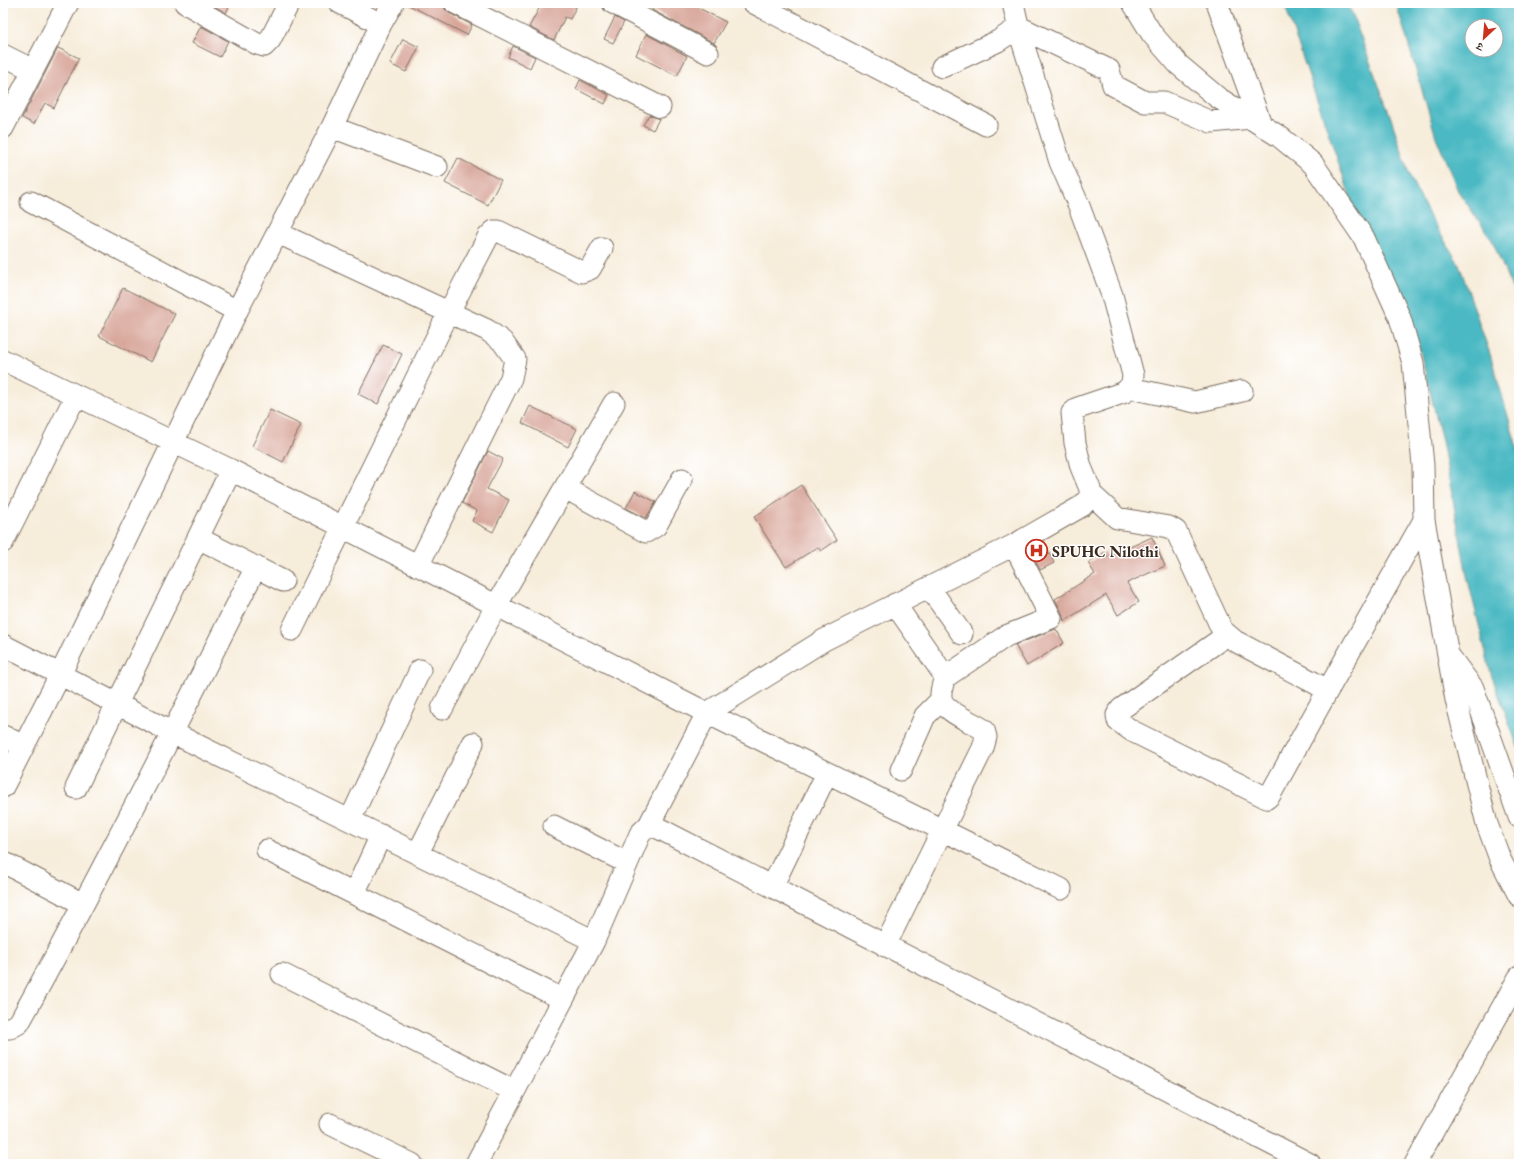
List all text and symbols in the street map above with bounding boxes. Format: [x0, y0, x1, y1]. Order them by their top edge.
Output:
north arrow [1464, 18, 1504, 58]
text: उ [1473, 39, 1486, 55]
hospital icon: SPUHC Nilothi [1023, 538, 1049, 564]
place label: SPUHC Nilothi [1052, 541, 1159, 562]

